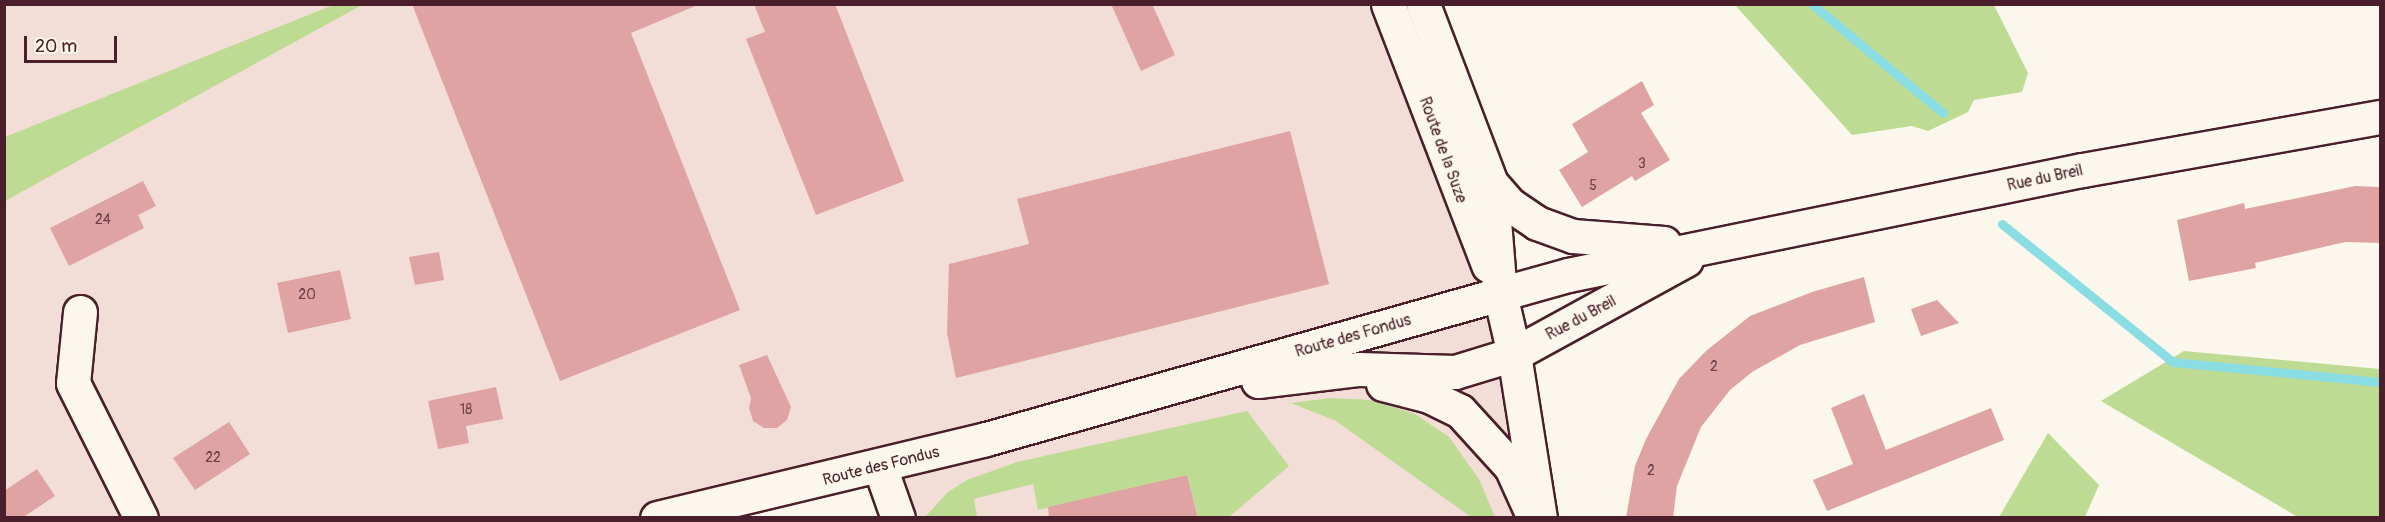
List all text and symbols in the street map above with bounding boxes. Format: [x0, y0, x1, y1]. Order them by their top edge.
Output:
scale bar [27, 24, 120, 62]
text: 20 m [35, 35, 77, 58]
street label: Route de la Suze [1415, 94, 1471, 206]
house number: 3 [1638, 156, 1646, 172]
street label: Rue du Breil [2005, 161, 2085, 195]
house number: 5 [1589, 178, 1597, 194]
house number: 24 [95, 212, 111, 228]
house number: 20 [298, 287, 316, 303]
street label: Rue du Breil [1542, 291, 1620, 345]
street label: Route des Fondus [1293, 310, 1413, 362]
house number: 2 [1710, 359, 1718, 375]
house number: 18 [460, 402, 472, 418]
street label: Route des Fondus [821, 442, 941, 490]
house number: 22 [205, 450, 221, 466]
house number: 2 [1647, 463, 1655, 479]

